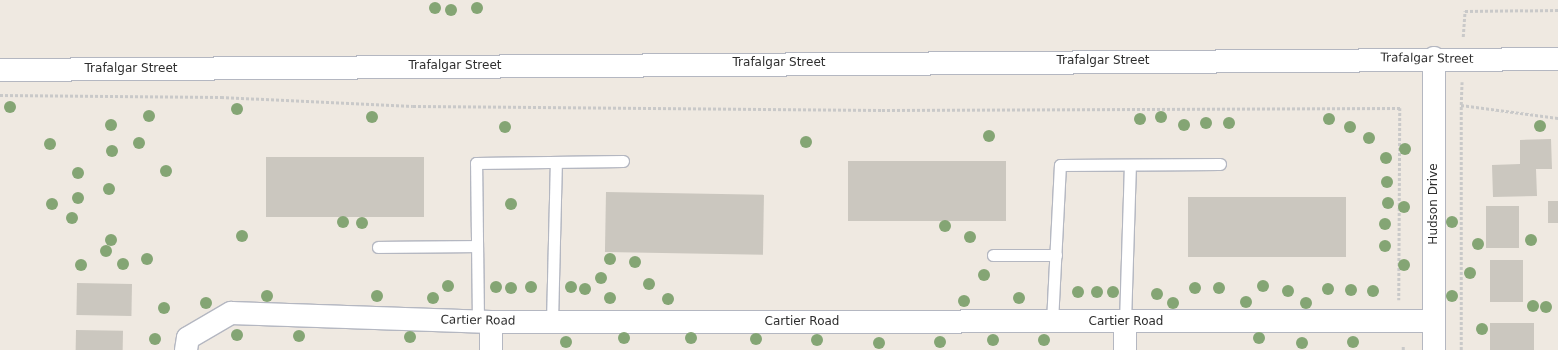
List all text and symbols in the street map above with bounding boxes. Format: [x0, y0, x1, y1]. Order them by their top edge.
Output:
street label: Trafalgar Street [1380, 51, 1474, 67]
street label: Trafalgar Street [1057, 54, 1149, 68]
street label: Trafalgar Street [733, 56, 825, 70]
street label: Trafalgar Street [409, 59, 501, 73]
street label: Trafalgar Street [85, 62, 177, 76]
street label: Hudson Drive [1427, 163, 1441, 245]
street label: Cartier Road [440, 313, 516, 329]
street label: Cartier Road [765, 315, 839, 329]
street label: Cartier Road [1089, 315, 1163, 329]

